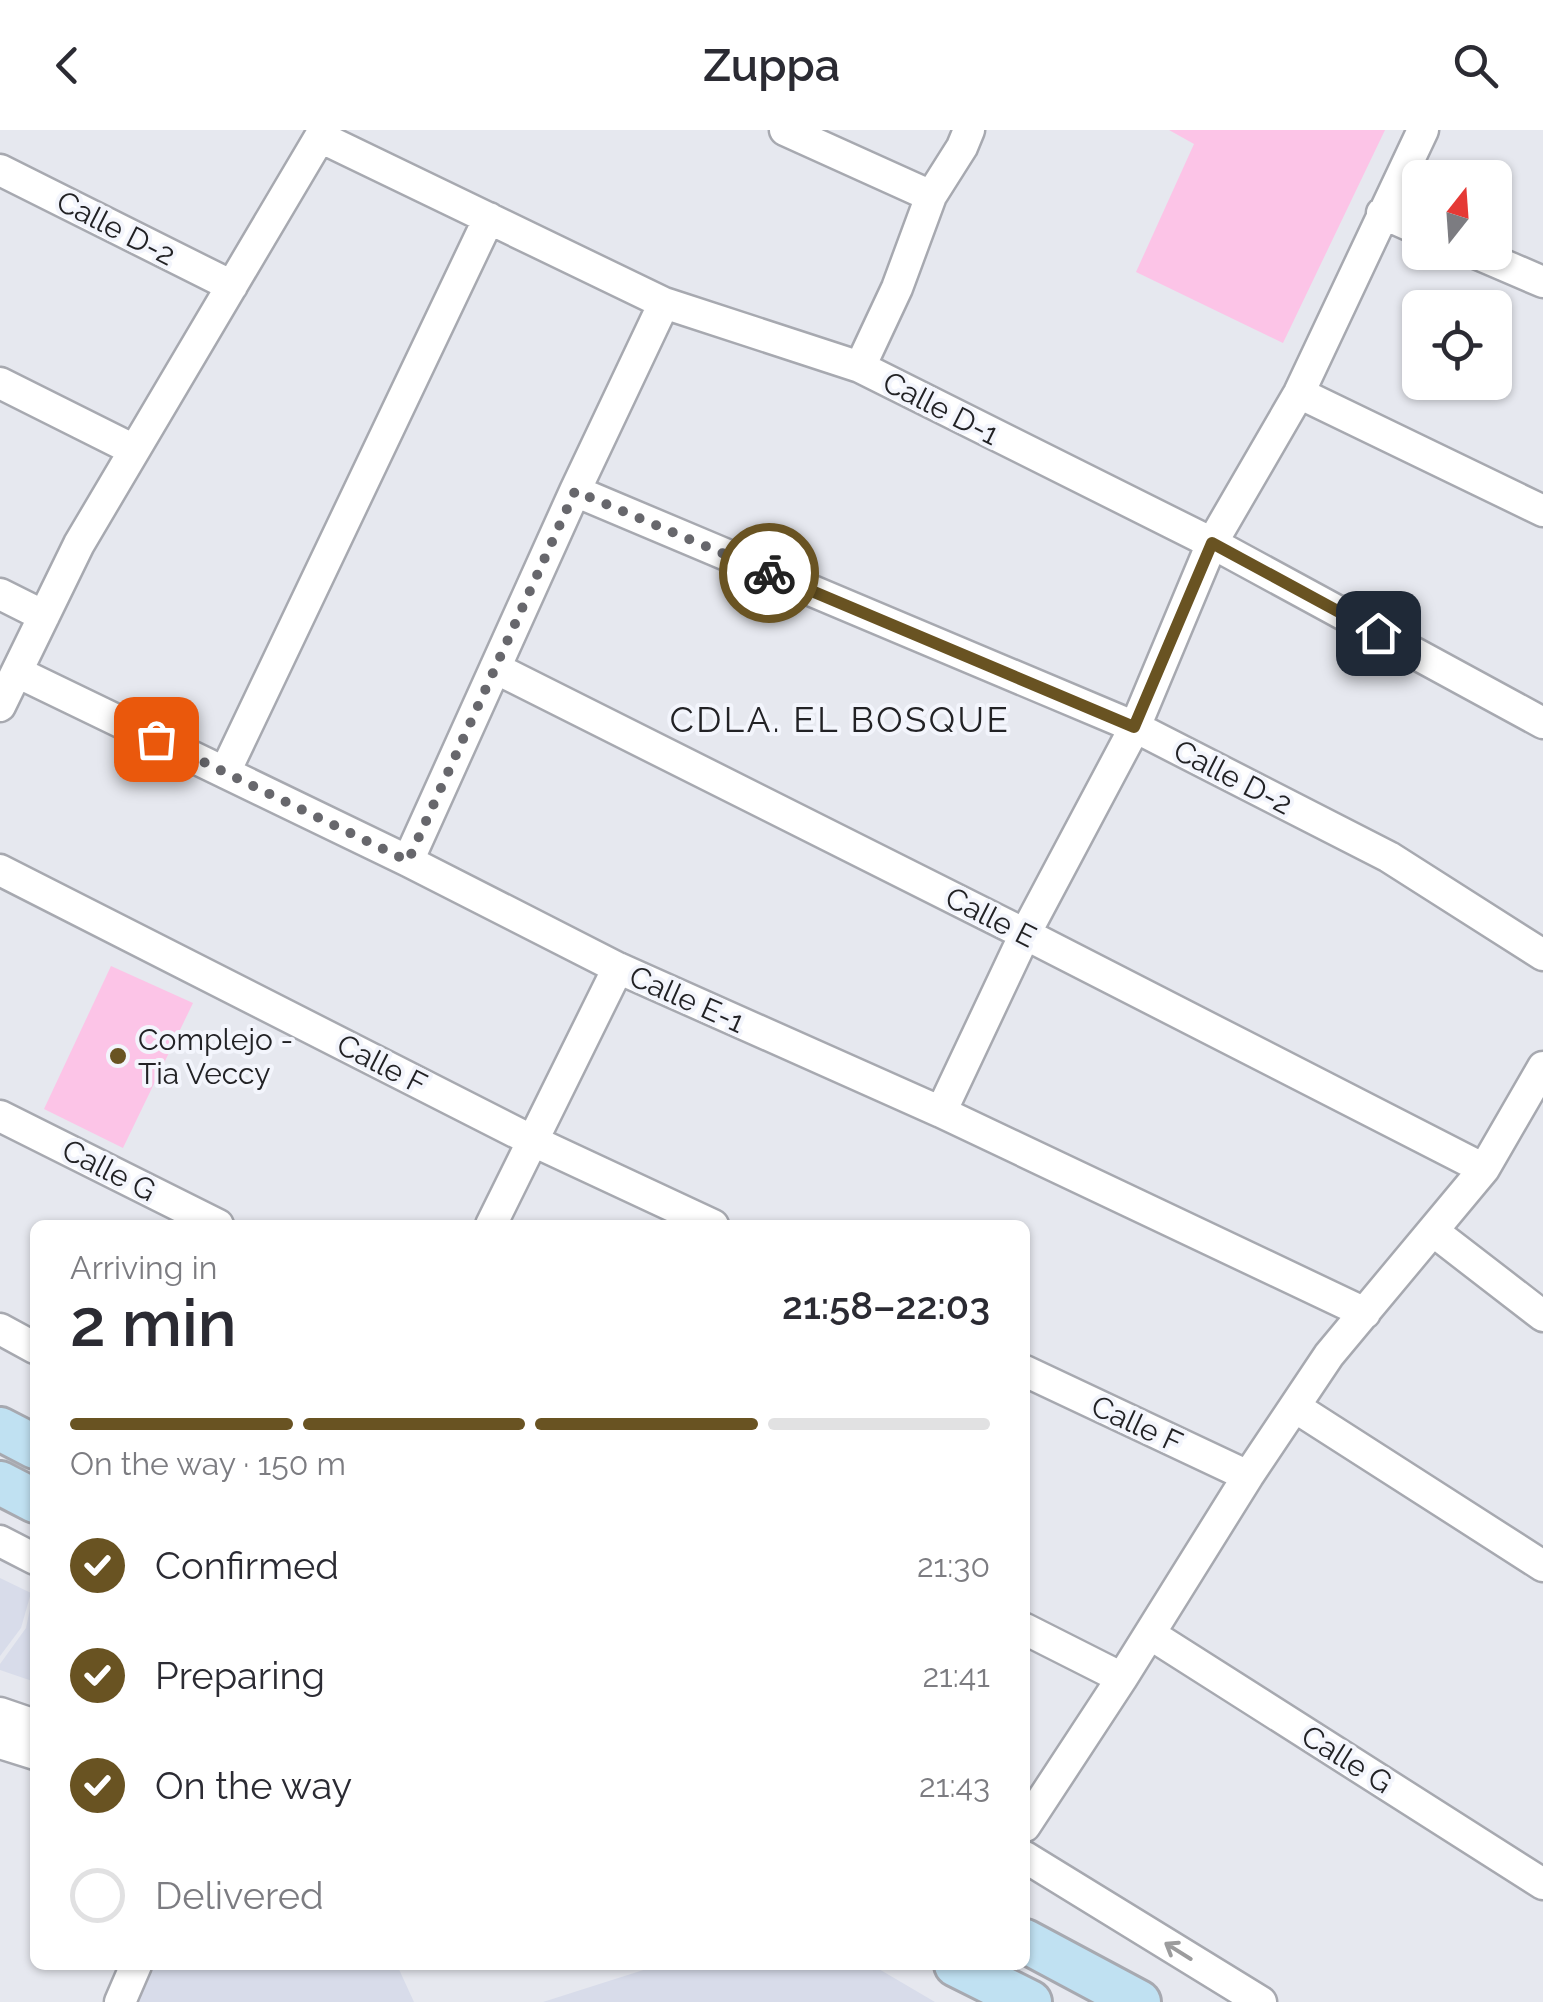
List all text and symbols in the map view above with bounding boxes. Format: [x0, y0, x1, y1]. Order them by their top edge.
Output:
icon: back [40, 38, 95, 93]
icon: search [1448, 38, 1503, 93]
text: Zuppa [703, 39, 840, 92]
north arrow [1402, 160, 1512, 270]
map controls [1402, 160, 1512, 400]
street label: Calle D-2 [51, 183, 181, 273]
button: locate [1402, 290, 1512, 400]
street label: Calle D-1 [877, 364, 1005, 452]
courier [719, 523, 819, 623]
icon: bike [742, 546, 797, 601]
pin [1336, 591, 1421, 676]
icon: home [1351, 606, 1406, 661]
pin [114, 697, 199, 782]
district label: CDLA. EL BOSQUE [670, 699, 1010, 740]
icon: bag [129, 712, 184, 767]
street label: Calle D-2 [1168, 732, 1298, 822]
street label: Calle E [940, 879, 1042, 955]
street label: Calle E-1 [624, 958, 750, 1040]
place label: Complejo - Tia Veccy [138, 1022, 293, 1091]
street label: Calle F [331, 1027, 433, 1101]
marker: Complejo - Tia Veccy [107, 1045, 129, 1067]
street label: Calle G [57, 1132, 161, 1208]
text: Arriving in [70, 1249, 217, 1286]
text: 21:58–22:03 [782, 1283, 990, 1328]
text: 2 min [70, 1285, 237, 1361]
street label: Calle F [1086, 1388, 1188, 1460]
text: On the way · 150 m [70, 1445, 346, 1482]
icon: check [70, 1538, 125, 1593]
text: Confirmed [155, 1543, 339, 1588]
text: 21:30 [917, 1547, 990, 1584]
icon: check [70, 1648, 125, 1703]
text: Preparing [155, 1653, 325, 1698]
text: 21:41 [922, 1657, 990, 1694]
street label: Calle G [1295, 1718, 1399, 1800]
icon: check [70, 1758, 125, 1813]
text: On the way [155, 1763, 352, 1808]
text: 21:43 [919, 1767, 990, 1804]
text: Delivered [155, 1873, 324, 1918]
one-way arrow [1164, 1941, 1193, 1961]

